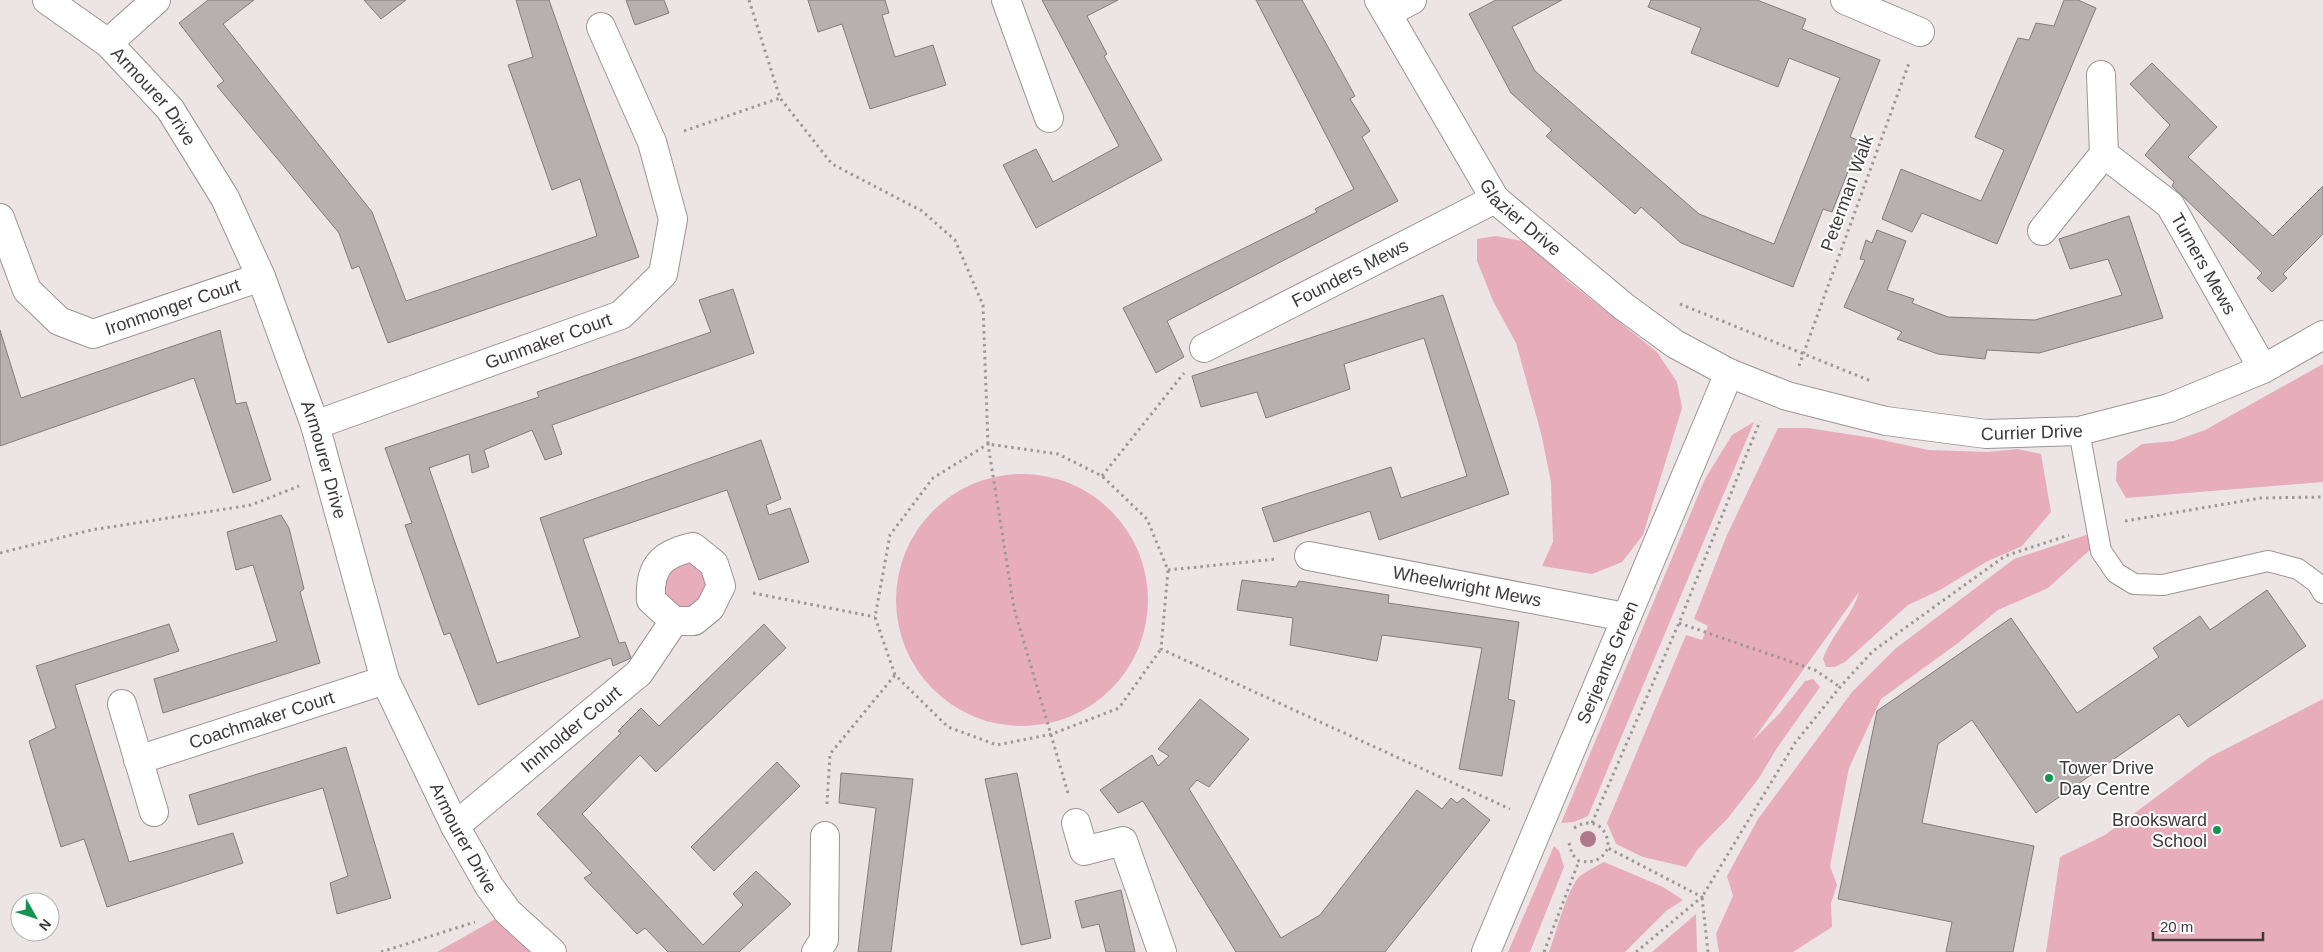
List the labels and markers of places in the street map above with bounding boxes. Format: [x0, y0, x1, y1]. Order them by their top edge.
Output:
place label: Tower Drive Day Centre [2059, 758, 2154, 799]
marker: Tower Drive Day Centre [2043, 772, 2055, 784]
place label: Brooksward School [2112, 810, 2207, 851]
marker: Brooksward School [2211, 824, 2223, 836]

